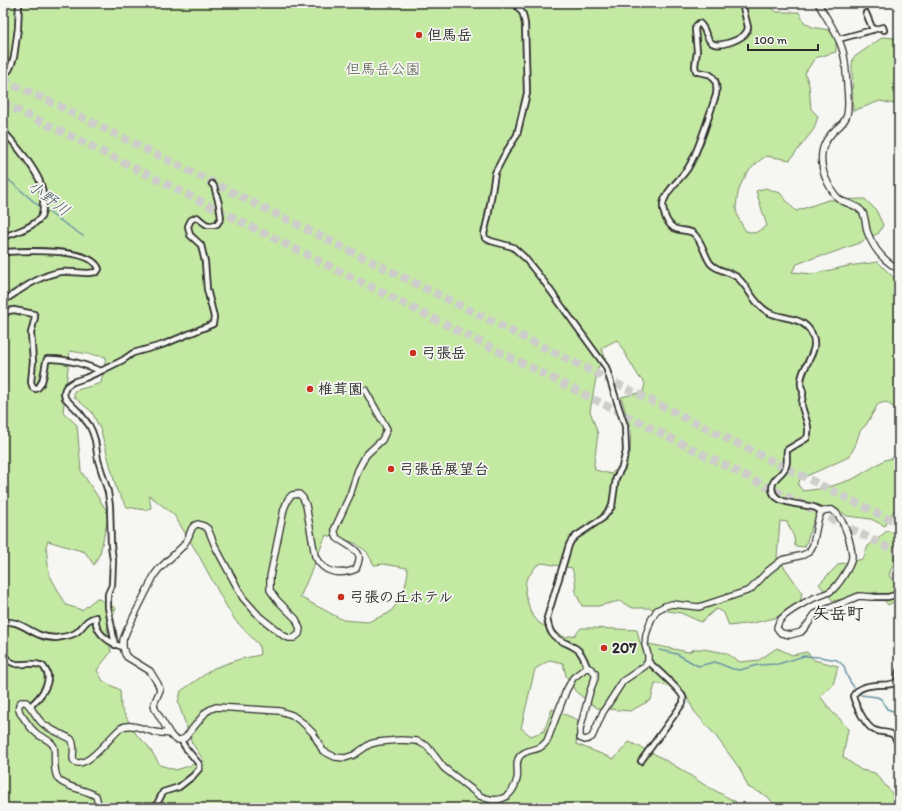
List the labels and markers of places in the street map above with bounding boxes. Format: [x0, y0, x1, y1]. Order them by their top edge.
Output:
place label: 但馬岳 [427, 26, 472, 44]
marker: 但馬岳 [414, 30, 424, 40]
place label: 弓張岳 [421, 344, 466, 362]
marker: 弓張岳 [408, 348, 418, 358]
place label: 椎茸園 [318, 380, 363, 398]
marker: 椎茸園 [305, 384, 315, 394]
place label: 弓張岳展望台 [399, 460, 489, 478]
marker: 弓張岳展望台 [386, 464, 396, 474]
place label: 弓張の丘ホテル [349, 588, 453, 606]
marker: 弓張の丘ホテル [336, 592, 346, 602]
place label: 207 [612, 639, 637, 657]
marker: 207 [599, 643, 609, 653]

